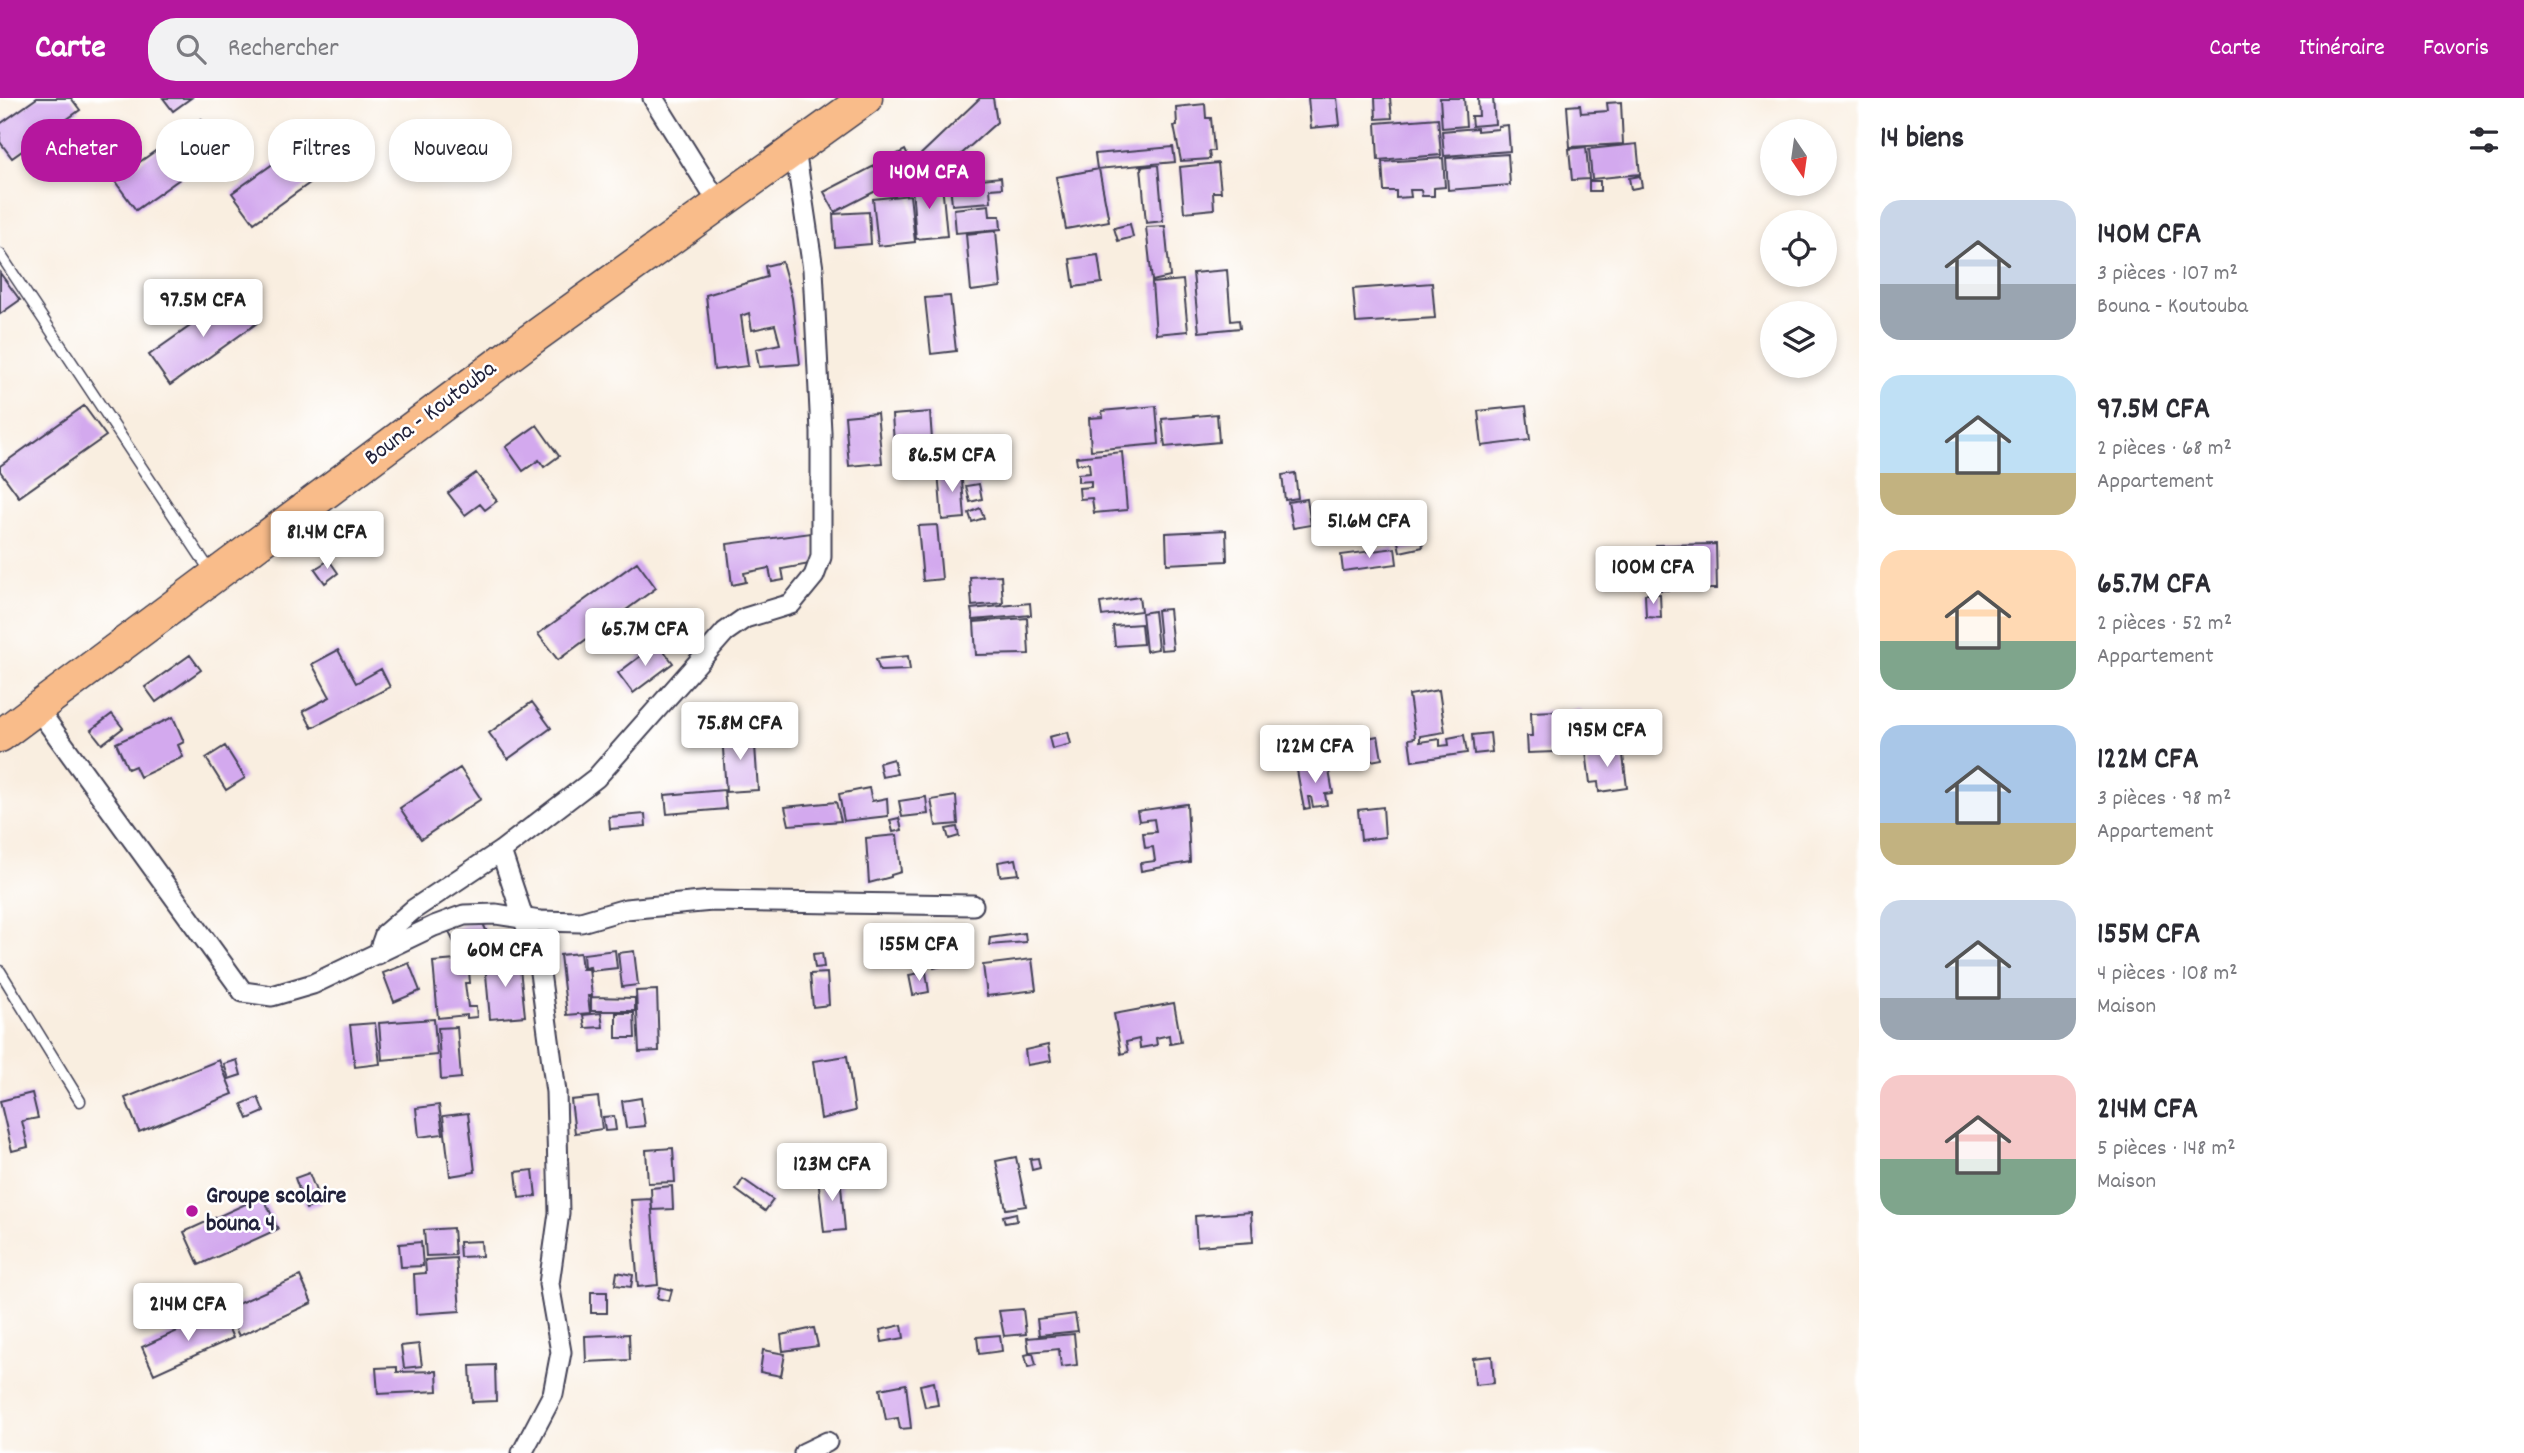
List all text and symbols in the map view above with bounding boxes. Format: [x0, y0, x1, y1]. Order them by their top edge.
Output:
search box [148, 18, 638, 81]
text: Carte [35, 26, 106, 73]
icon: search [172, 30, 210, 68]
text: Rechercher [228, 31, 339, 68]
text: Carte [2209, 32, 2261, 66]
text: Itinéraire [2299, 32, 2385, 66]
text: Favoris [2423, 32, 2489, 66]
chip: Acheter [21, 119, 142, 182]
chip: Louer [156, 119, 254, 182]
chip: Filtres [268, 119, 375, 182]
chip: Nouveau [389, 119, 512, 182]
north arrow [1760, 119, 1838, 196]
map controls [1760, 119, 1837, 378]
text: 14 biens [1880, 119, 1964, 162]
icon: filters [2465, 121, 2503, 159]
pin: 140M CFA [857, 152, 1001, 211]
text: 140M CFA [889, 157, 969, 190]
button: locate [1760, 210, 1837, 287]
text: 140M CFA [2097, 215, 2201, 258]
icon: home [1936, 228, 2020, 312]
text: 3 pièces · 107 m² [2097, 258, 2238, 291]
pin: 97.5M CFA [123, 280, 283, 339]
text: 97.5M CFA [160, 285, 246, 318]
text: Bouna - Koutouba [2097, 291, 2248, 324]
button: layers [1760, 301, 1837, 378]
street label: Bouna - Koutouba [358, 353, 505, 475]
text: 97.5M CFA [2097, 390, 2210, 433]
icon: home [1936, 403, 2020, 487]
text: 2 pièces · 68 m² [2097, 433, 2232, 466]
pin: 86.5M CFA [872, 434, 1032, 494]
text: 86.5M CFA [908, 440, 996, 473]
text: Appartement [2097, 466, 2214, 499]
pin: 51.6M CFA [1289, 500, 1449, 560]
text: 51.6M CFA [1327, 506, 1411, 539]
pin: 81.4M CFA [247, 512, 407, 571]
text: 81.4M CFA [287, 517, 367, 550]
pin: 100M CFA [1581, 546, 1725, 606]
text: 100M CFA [1611, 552, 1695, 585]
text: 65.7M CFA [2097, 565, 2211, 608]
icon: home [1936, 578, 2020, 662]
pin: 65.7M CFA [565, 608, 725, 668]
text: 2 pièces · 52 m² [2097, 608, 2232, 641]
text: 65.7M CFA [601, 614, 689, 647]
text: Appartement [2097, 641, 2214, 674]
pin: 75.8M CFA [660, 702, 820, 762]
text: 75.8M CFA [697, 708, 783, 741]
pin: 195M CFA [1535, 710, 1679, 769]
text: 195M CFA [1567, 715, 1647, 748]
pin: 122M CFA [1243, 726, 1387, 785]
text: 122M CFA [1276, 731, 1354, 764]
text: 122M CFA [2097, 740, 2199, 783]
icon: home [1936, 753, 2020, 837]
text: 3 pièces · 98 m² [2097, 783, 2231, 816]
text: Appartement [2097, 816, 2214, 849]
text: 155M CFA [2097, 915, 2200, 958]
pin: 155M CFA [847, 924, 991, 983]
icon: home [1936, 928, 2020, 1012]
text: 155M CFA [879, 929, 959, 962]
pin: 60M CFA [440, 930, 570, 989]
text: 60M CFA [467, 935, 543, 968]
text: 4 pièces · 108 m² [2097, 958, 2238, 991]
text: Maison [2097, 991, 2156, 1024]
text: 214M CFA [2097, 1090, 2198, 1133]
icon: home [1936, 1103, 2020, 1187]
text: 5 pièces · 148 m² [2097, 1133, 2236, 1166]
pin: 123M CFA [760, 1144, 904, 1203]
text: 123M CFA [793, 1149, 871, 1182]
text: Maison [2097, 1166, 2156, 1199]
place label: Groupe scolaire bouna 4 [206, 1180, 347, 1242]
marker: Groupe scolaire bouna 4 [184, 1203, 200, 1219]
pin: 214M CFA [116, 1284, 260, 1343]
text: 214M CFA [149, 1289, 227, 1322]

